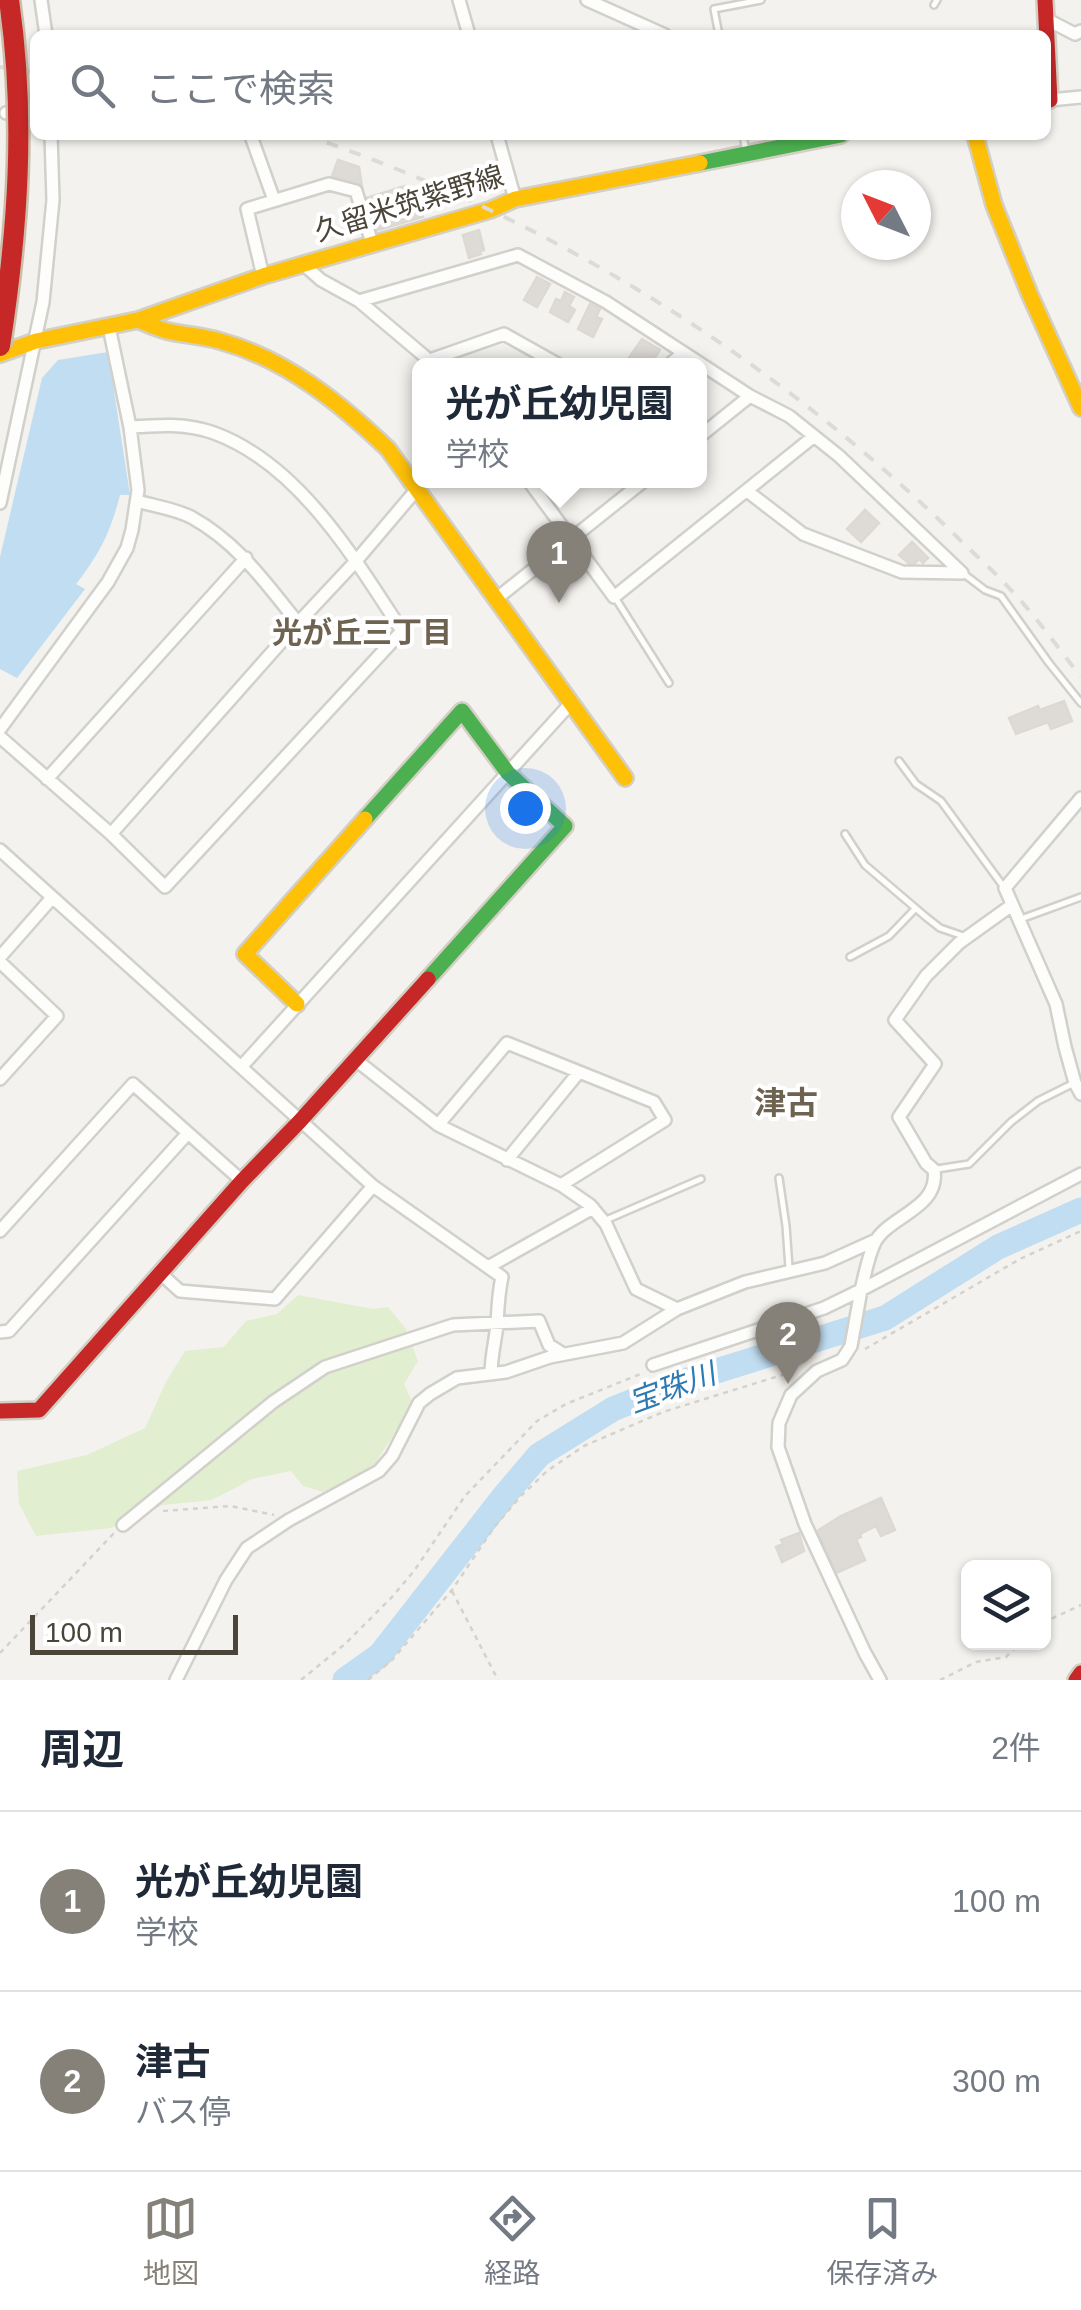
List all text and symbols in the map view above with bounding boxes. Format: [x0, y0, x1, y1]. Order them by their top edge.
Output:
search box [30, 30, 1051, 140]
icon: search [65, 58, 120, 113]
text: ここで検索 [145, 68, 335, 110]
street label: 久留米筑紫野線 [311, 160, 507, 247]
north arrow [841, 170, 931, 260]
popup [412, 358, 707, 488]
text: 光が丘幼児園 [445, 383, 674, 425]
text: 学校 [445, 436, 510, 472]
pin: 1 [526, 520, 592, 603]
district label: 光が丘三丁目 [272, 616, 452, 649]
your location [500, 783, 551, 834]
district label: 津古 [754, 1085, 818, 1121]
pin: 2 [756, 1302, 820, 1384]
water label: 宝珠川 [624, 1356, 723, 1418]
map controls [961, 1560, 1051, 1650]
button: layers [961, 1560, 1051, 1650]
scale bar [30, 1610, 238, 1654]
text: 100 m [45, 1617, 123, 1648]
text: 周辺 [40, 1726, 124, 1773]
text: 2件 [991, 1730, 1041, 1766]
text: 光が丘幼児園 [135, 1861, 363, 1903]
text: 1 [64, 1883, 81, 1919]
text: 100 m [952, 1883, 1041, 1919]
text: 学校 [135, 1914, 199, 1950]
text: 津古 [135, 2041, 211, 2083]
text: 2 [64, 2063, 81, 2099]
text: 300 m [952, 2063, 1041, 2099]
text: バス停 [135, 2094, 231, 2130]
tab: 地図 [143, 2191, 199, 2291]
tab: 経路 [484, 2191, 540, 2291]
tab: 保存済み [826, 2191, 938, 2291]

